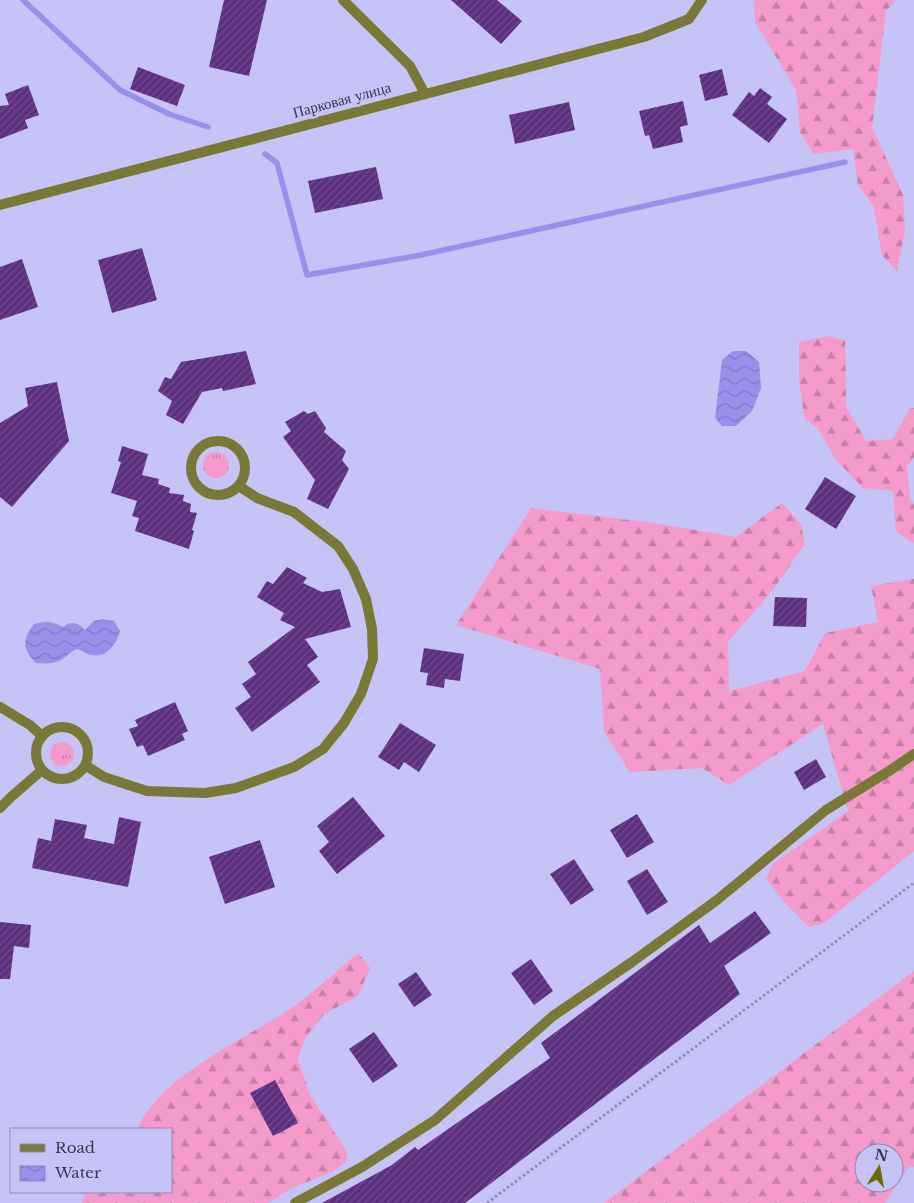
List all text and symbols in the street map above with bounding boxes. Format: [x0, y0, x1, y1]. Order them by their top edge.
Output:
street label: Парковая улица [291, 77, 393, 122]
legend [10, 1128, 172, 1193]
text: Road [55, 1138, 95, 1157]
north arrow [854, 1143, 904, 1193]
text: N [873, 1145, 890, 1165]
text: Water [54, 1163, 102, 1182]

